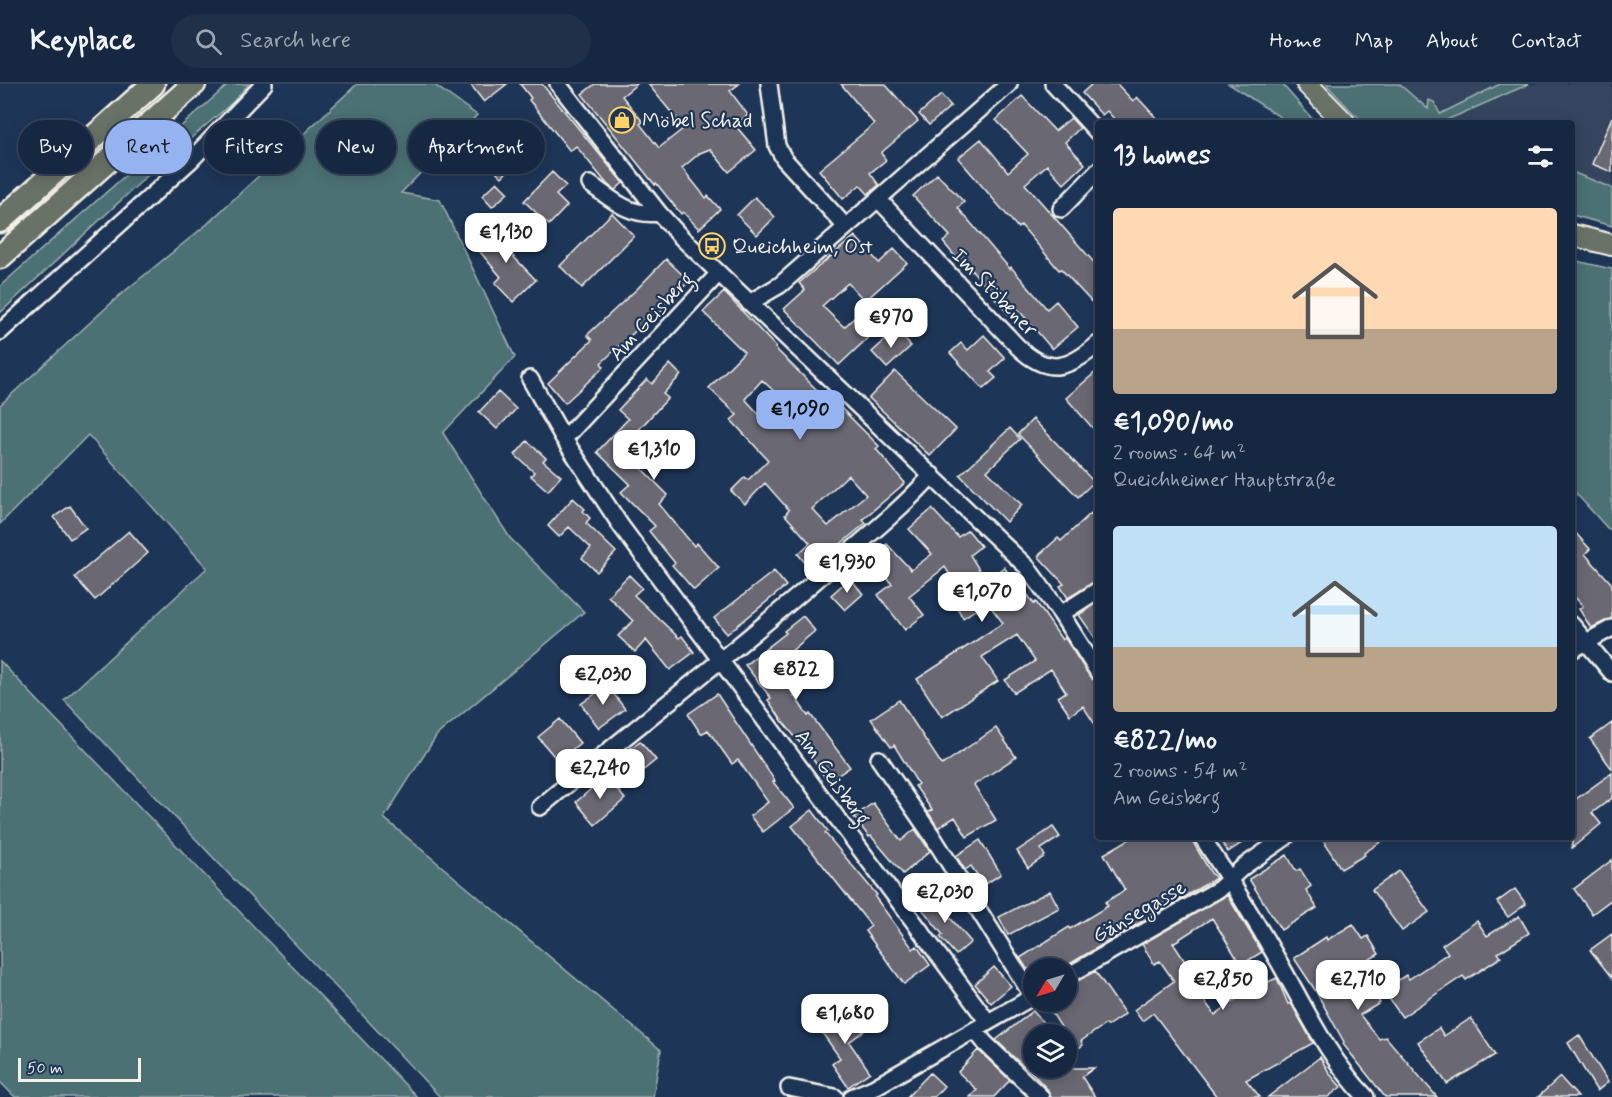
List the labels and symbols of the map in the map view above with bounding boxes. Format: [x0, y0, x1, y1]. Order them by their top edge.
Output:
shop icon: Möbel Schad [607, 105, 637, 135]
place label: Möbel Schad [642, 107, 752, 135]
pin: €1,130 [457, 213, 555, 264]
bus stop icon: Queichheim, Ost [697, 231, 727, 261]
place label: Queichheim, Ost [732, 233, 873, 261]
street label: Im Stöbener [945, 242, 1044, 343]
street label: Am Geisberg [603, 266, 702, 369]
pin: €970 [855, 298, 927, 349]
pin: €1,090 [751, 390, 849, 441]
pin: €1,310 [605, 430, 703, 481]
pin: €1,930 [798, 543, 896, 594]
pin: €1,070 [933, 572, 1031, 623]
pin: €822 [760, 650, 832, 701]
pin: €2,030 [554, 655, 652, 706]
street label: Am Geisberg [786, 724, 877, 833]
pin: €2,240 [551, 749, 649, 800]
pin: €2,030 [896, 873, 994, 924]
street label: Gänsegasse [1087, 874, 1192, 951]
north arrow [1023, 958, 1077, 1012]
pin: €2,850 [1174, 960, 1272, 1011]
pin: €2,710 [1309, 960, 1407, 1011]
pin: €1,680 [796, 994, 894, 1045]
scale bar [18, 1055, 141, 1082]

